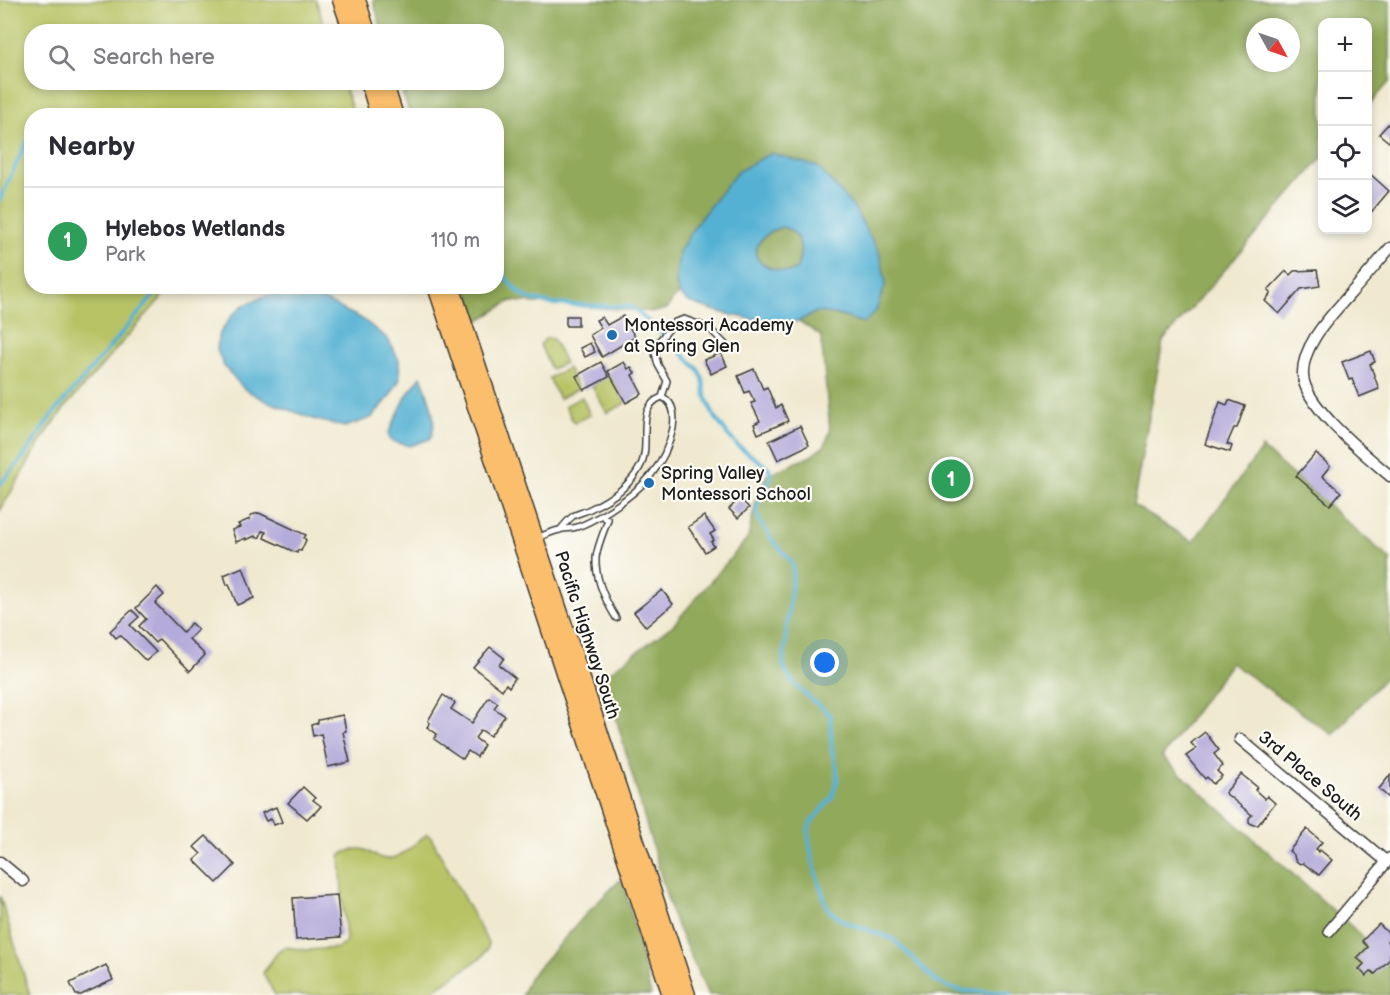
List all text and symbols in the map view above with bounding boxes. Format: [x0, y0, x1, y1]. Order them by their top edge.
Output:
north arrow [1246, 18, 1300, 72]
map controls [1318, 18, 1372, 234]
button: + [1318, 18, 1372, 72]
search box [24, 24, 504, 90]
icon: search [45, 41, 78, 74]
text: Search here [93, 44, 215, 71]
button: − [1318, 72, 1372, 126]
button: locate [1318, 126, 1372, 180]
text: Nearby [48, 132, 135, 163]
button: layers [1318, 180, 1372, 234]
text: Hylebos Wetlands [105, 216, 285, 243]
text: 1 [63, 229, 72, 253]
text: 110 m [431, 229, 480, 253]
text: Park [105, 243, 145, 267]
place label: Montessori Academy at Spring Glen [624, 315, 794, 357]
marker: Montessori Academy at Spring Glen [605, 328, 619, 342]
pin: 1 [932, 456, 970, 502]
place label: Spring Valley Montessori School [661, 463, 811, 505]
marker: Spring Valley Montessori School [642, 476, 656, 490]
street label: Pacific Highway South [550, 548, 624, 722]
your location [810, 648, 839, 677]
street label: 3rd Place South [1254, 727, 1366, 826]

